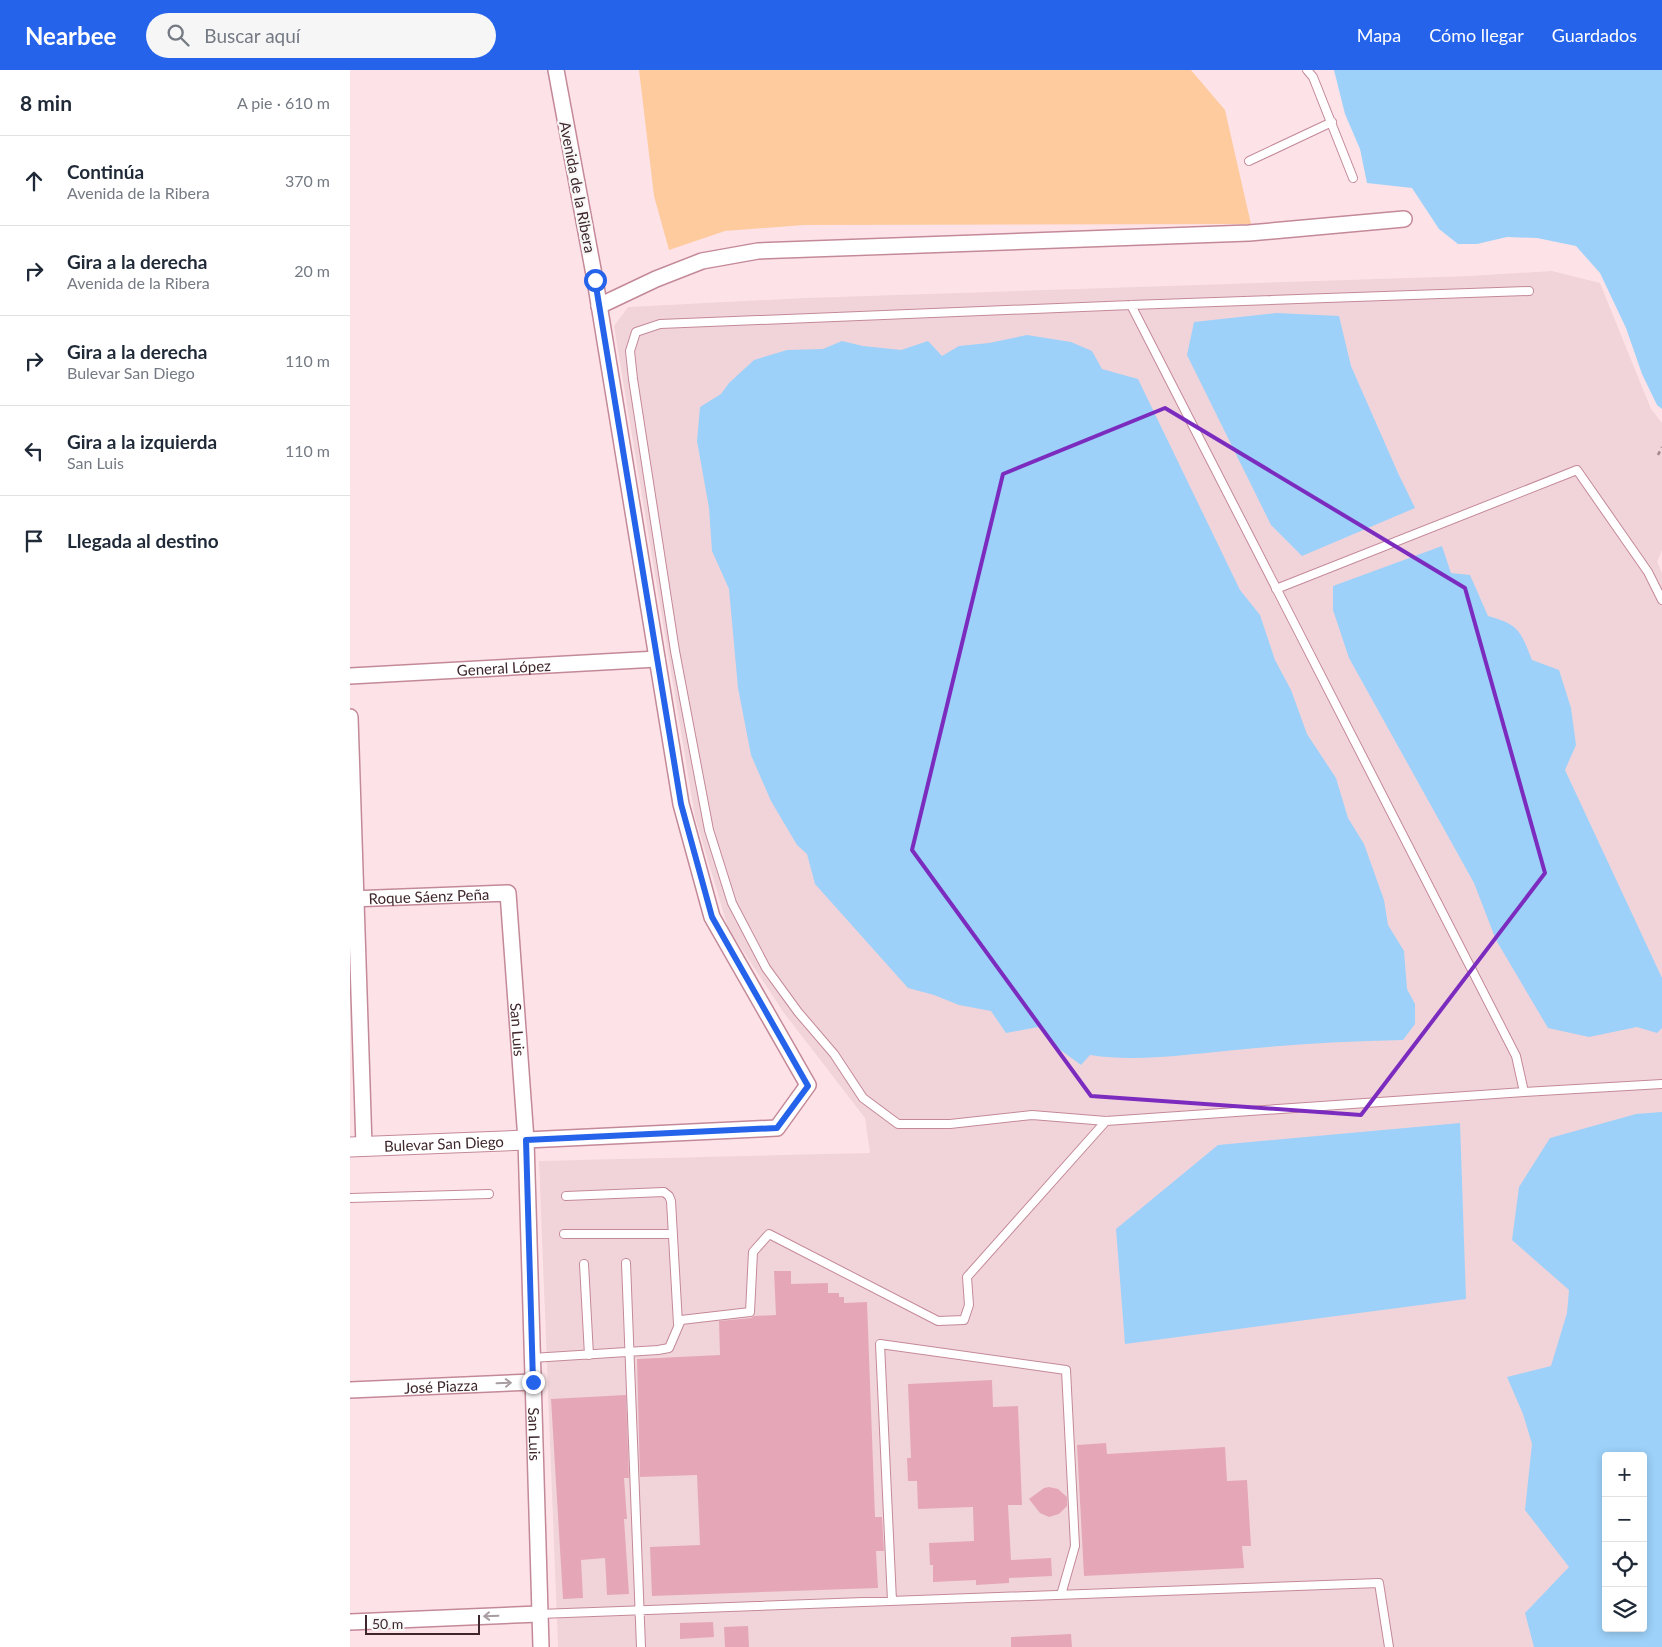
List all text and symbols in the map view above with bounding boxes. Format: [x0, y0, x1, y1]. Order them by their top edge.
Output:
search box [146, 13, 496, 58]
text: Nearbee [25, 21, 116, 50]
icon: search [164, 21, 192, 49]
text: Buscar aquí [204, 24, 300, 47]
text: Mapa [1357, 24, 1401, 46]
text: Cómo llegar [1429, 24, 1524, 46]
text: Guardados [1552, 24, 1637, 46]
text: 8 min [20, 90, 72, 115]
text: A pie · 610 m [237, 93, 330, 112]
street label: Avenida de la Ribera [556, 120, 600, 254]
text: Continúa [67, 160, 144, 183]
icon: ahead [20, 167, 48, 195]
text: 370 m [285, 171, 330, 190]
text: Avenida de la Ribera [67, 183, 210, 202]
text: Gira a la derecha [67, 250, 207, 273]
icon: right [20, 257, 48, 285]
text: 20 m [294, 261, 330, 280]
route start [584, 269, 607, 292]
text: Avenida de la Ribera [67, 273, 210, 292]
text: Gira a la derecha [67, 340, 207, 363]
icon: right [20, 347, 48, 375]
text: 110 m [285, 351, 330, 370]
text: Bulevar San Diego [67, 363, 195, 382]
text: Gira a la izquierda [67, 430, 217, 453]
icon: left [20, 437, 48, 465]
text: 110 m [285, 441, 330, 460]
text: San Luis [67, 453, 124, 472]
icon: arrive [20, 527, 48, 555]
text: Llegada al destino [67, 529, 219, 552]
street label: General López [456, 656, 551, 679]
street label: Roque Sáenz Peña [368, 885, 490, 907]
street label: San Luis [507, 1002, 529, 1057]
street label: Bulevar San Diego [384, 1132, 504, 1155]
route end [522, 1371, 545, 1394]
street label: José Piazza [404, 1375, 478, 1397]
one-way arrow [495, 1379, 511, 1388]
street label: San Luis [525, 1407, 544, 1461]
map controls [1602, 1452, 1647, 1632]
button: + [1602, 1452, 1647, 1497]
button: − [1602, 1497, 1647, 1542]
button: locate [1602, 1542, 1647, 1587]
button: layers [1602, 1587, 1647, 1632]
one-way arrow [483, 1611, 499, 1620]
scale bar [365, 1612, 480, 1635]
text: 50 m [372, 1615, 403, 1632]

